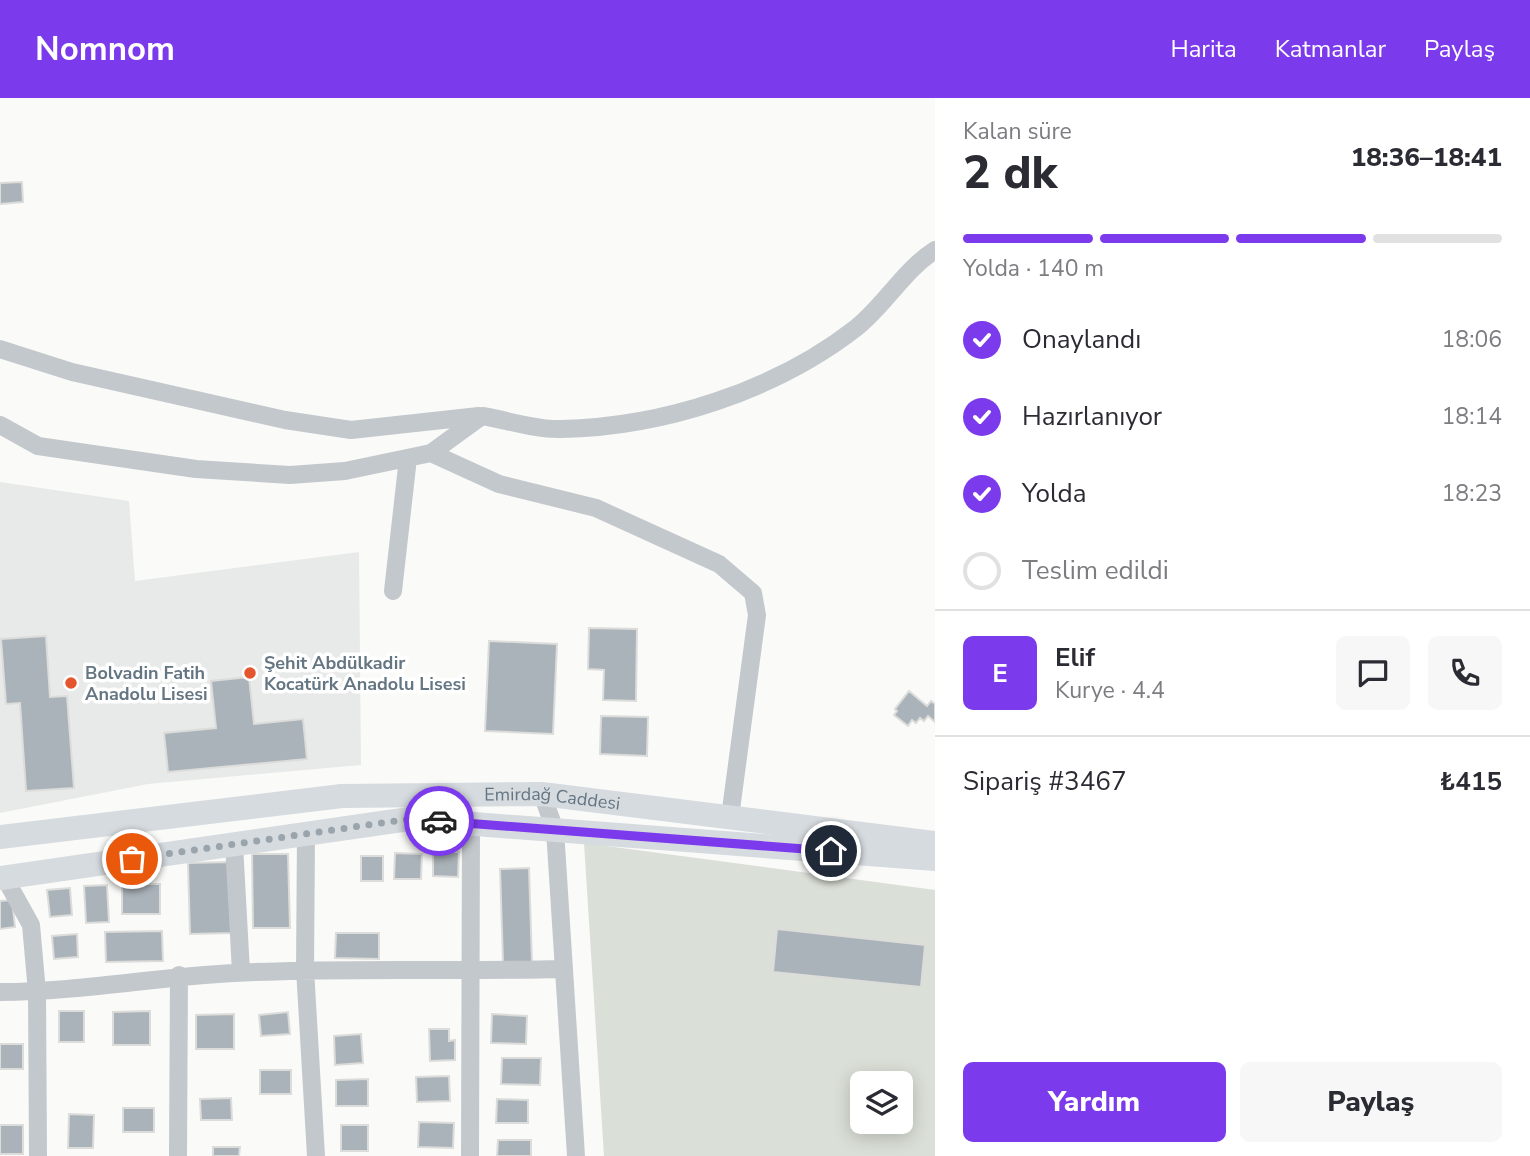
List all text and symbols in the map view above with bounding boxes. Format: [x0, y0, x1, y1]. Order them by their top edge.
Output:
text: Nomnom [35, 27, 175, 72]
text: Harita [1170, 33, 1237, 65]
text: Katmanlar [1275, 33, 1386, 65]
text: Paylaş [1424, 33, 1495, 65]
text: Kalan süre [963, 116, 1072, 147]
text: 18:36–18:41 [1351, 140, 1502, 175]
text: 2 dk [963, 141, 1057, 204]
text: Yolda · 140 m [963, 253, 1104, 284]
icon: check [963, 321, 1001, 359]
text: Onaylandı [1022, 322, 1141, 357]
text: 18:06 [1442, 324, 1502, 355]
icon: check [963, 398, 1001, 436]
text: Hazırlanıyor [1022, 399, 1162, 434]
text: 18:14 [1442, 401, 1502, 432]
icon: check [963, 475, 1001, 513]
text: Yolda [1022, 476, 1086, 511]
text: 18:23 [1442, 478, 1502, 509]
text: Teslim edildi [1022, 553, 1169, 588]
button: chat [1336, 636, 1410, 710]
button: phone [1428, 636, 1502, 710]
text: Elif [1055, 640, 1095, 675]
place label: Şehit Abdülkadir Kocatürk Anadolu Lisesi [264, 651, 466, 696]
text: E [992, 656, 1008, 691]
place label: Bolvadin Fatih Anadolu Lisesi [85, 661, 208, 706]
marker: Şehit Abdülkadir Kocatürk Anadolu Lisesi [242, 665, 258, 681]
marker: Bolvadin Fatih Anadolu Lisesi [63, 675, 79, 691]
text: Kurye · 4.4 [1055, 675, 1165, 706]
text: Sipariş #3467 [963, 764, 1127, 799]
text: ₺415 [1440, 764, 1502, 799]
street label: Emirdağ Caddesi [484, 782, 622, 816]
courier [404, 786, 474, 856]
icon: car [420, 802, 458, 840]
pin [801, 821, 861, 881]
pin [102, 829, 162, 889]
icon: home [812, 832, 850, 870]
icon: bag [113, 840, 151, 878]
button: Yardım [963, 1062, 1226, 1142]
button: Paylaş [1240, 1062, 1502, 1142]
map controls [850, 1071, 913, 1134]
button: layers [850, 1071, 913, 1134]

